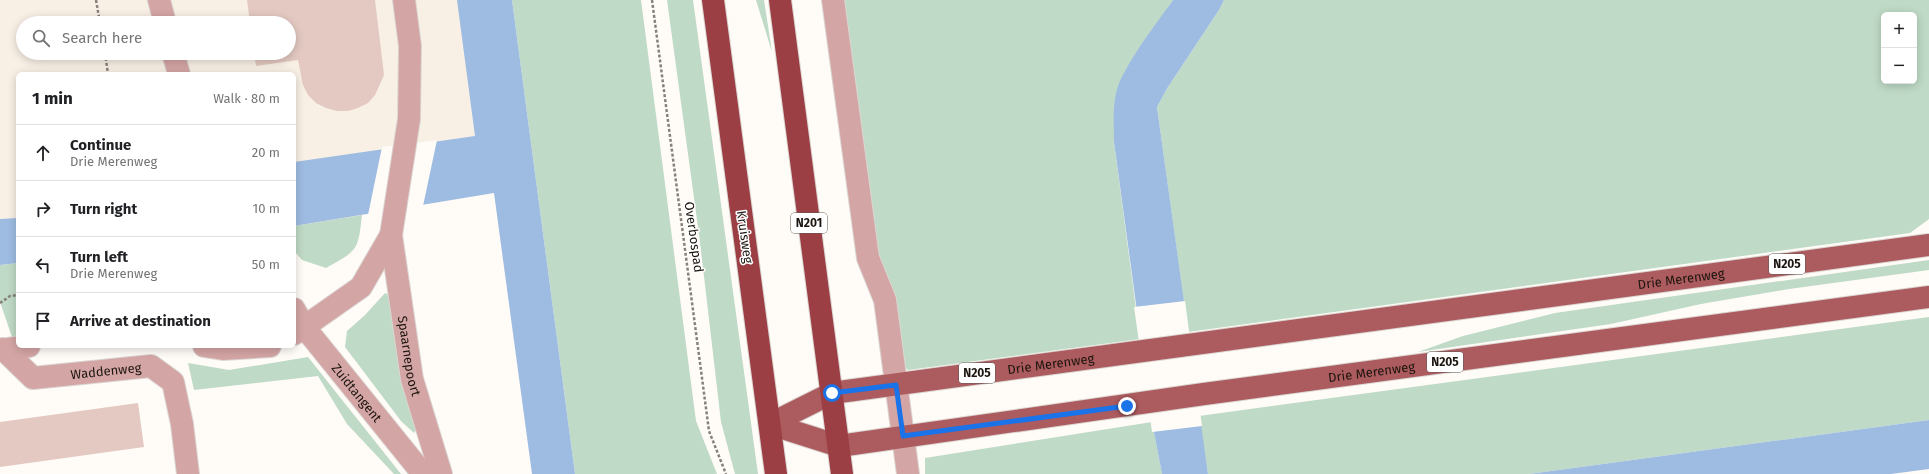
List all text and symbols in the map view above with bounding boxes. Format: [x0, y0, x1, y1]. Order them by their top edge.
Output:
map controls [1881, 12, 1917, 84]
button: + [1881, 12, 1917, 48]
search box [16, 16, 296, 60]
icon: search [30, 27, 52, 49]
text: Search here [62, 29, 142, 47]
button: − [1881, 48, 1917, 84]
text: 1 min [32, 88, 73, 109]
text: Walk · 80 m [213, 91, 280, 106]
text: Continue [70, 136, 131, 154]
icon: ahead [32, 142, 54, 164]
text: 20 m [252, 145, 280, 160]
text: Drie Merenweg [70, 154, 157, 169]
icon: right [32, 198, 54, 220]
text: Turn right [70, 200, 137, 218]
text: 10 m [253, 201, 280, 216]
street label: Overbospad [682, 201, 706, 273]
street label: Kruisweg [734, 210, 756, 265]
road number: N201 [791, 213, 827, 233]
text: Turn left [70, 248, 128, 266]
icon: left [32, 254, 54, 276]
road number: N205 [1769, 254, 1805, 274]
text: 50 m [252, 257, 280, 272]
street label: Drie Merenweg [1637, 265, 1726, 292]
text: Drie Merenweg [70, 266, 157, 281]
icon: arrive [32, 310, 54, 332]
text: Arrive at destination [70, 312, 211, 330]
street label: Spaarnepoort [395, 315, 424, 398]
street label: Drie Merenweg [1006, 350, 1095, 377]
road number: N205 [1427, 352, 1463, 372]
street label: Drie Merenweg [1327, 358, 1416, 385]
street label: Waddenweg [70, 360, 142, 382]
street label: Zuidtangent [329, 360, 385, 425]
road number: N205 [959, 363, 995, 383]
route start [823, 384, 841, 402]
route end [1118, 397, 1136, 415]

